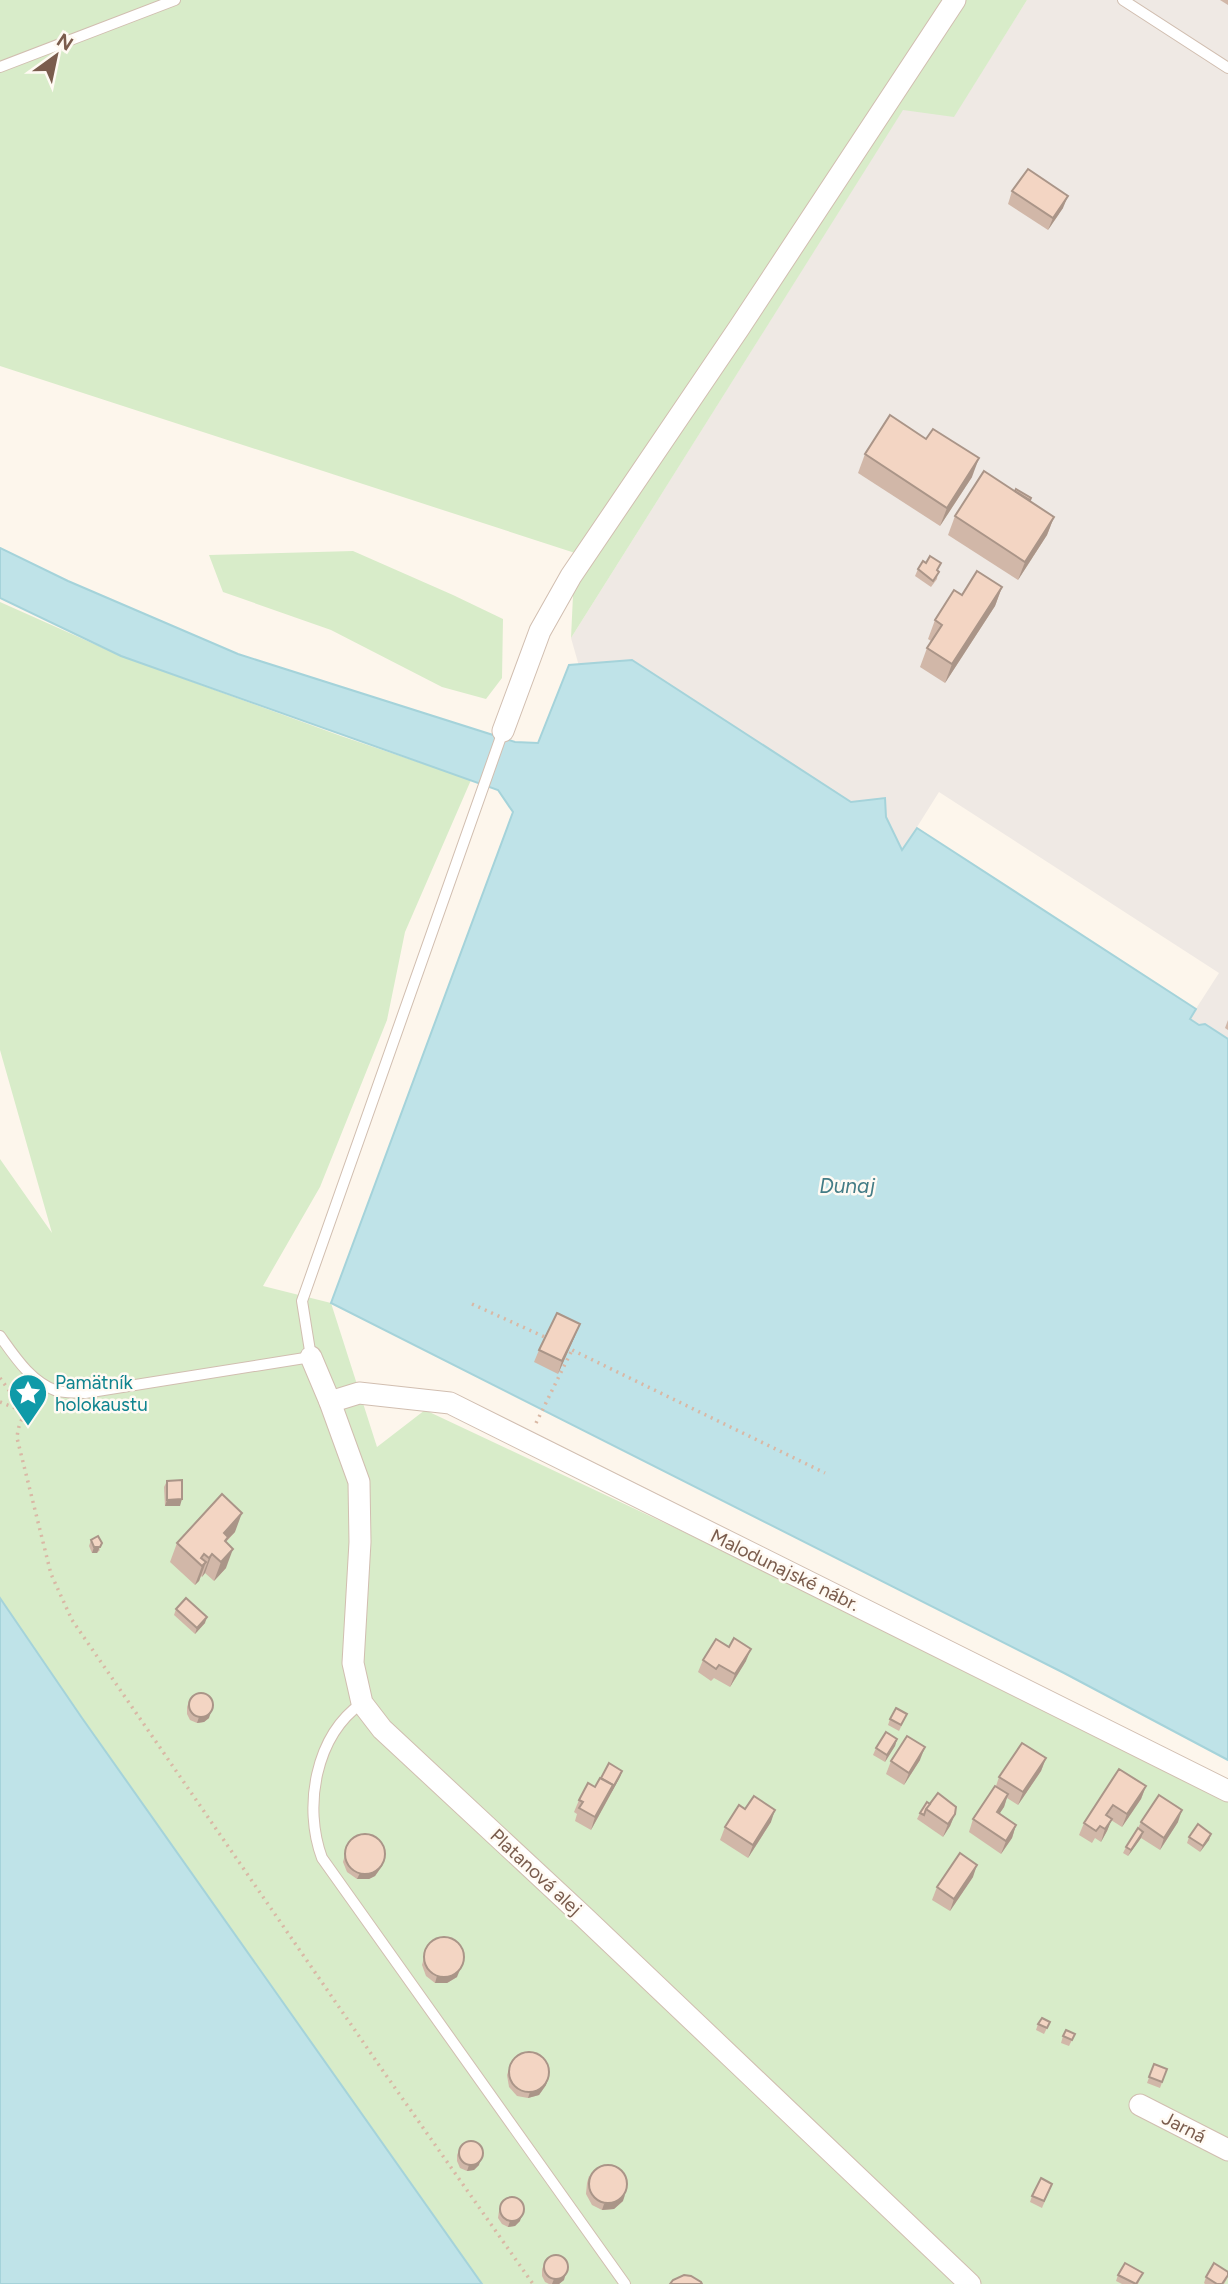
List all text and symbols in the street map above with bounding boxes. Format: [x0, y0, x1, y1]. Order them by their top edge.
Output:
north arrow [21, 21, 91, 91]
text: N [53, 29, 77, 56]
water label: Dunaj [819, 1173, 875, 1198]
place label: Pamätník holokaustu [55, 1371, 148, 1416]
place icon: Pamätník holokaustu [7, 1372, 49, 1427]
street label: Malodunajské nábr. [707, 1524, 863, 1616]
street label: Platanová alej [486, 1824, 586, 1920]
street label: Jarná [1158, 2106, 1210, 2148]

